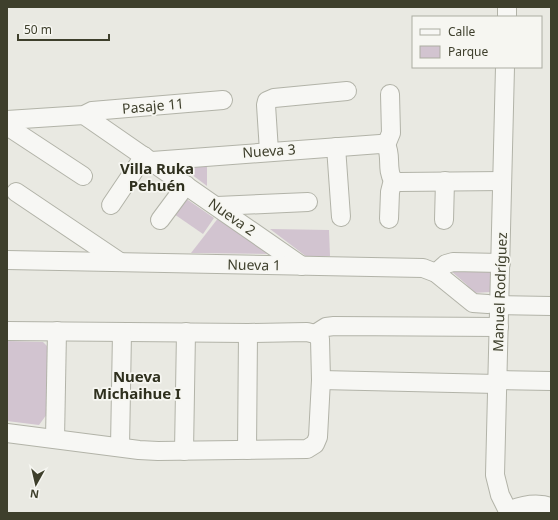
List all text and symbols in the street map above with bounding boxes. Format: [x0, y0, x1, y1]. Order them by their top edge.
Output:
scale bar [18, 16, 109, 42]
legend [412, 16, 542, 68]
text: 50 m [24, 21, 52, 38]
text: Calle [448, 23, 476, 40]
text: Parque [448, 43, 489, 60]
street label: Pasaje 11 [121, 93, 185, 118]
street label: Nueva 3 [242, 139, 296, 162]
district label: Villa Ruka Pehuén [120, 158, 194, 195]
street label: Nueva 2 [205, 193, 260, 240]
street label: Manuel Rodríguez [488, 231, 511, 352]
street label: Nueva 1 [227, 255, 281, 274]
district label: Nueva Michaihue I [93, 366, 181, 403]
north arrow [16, 464, 56, 504]
text: N [29, 486, 40, 502]

